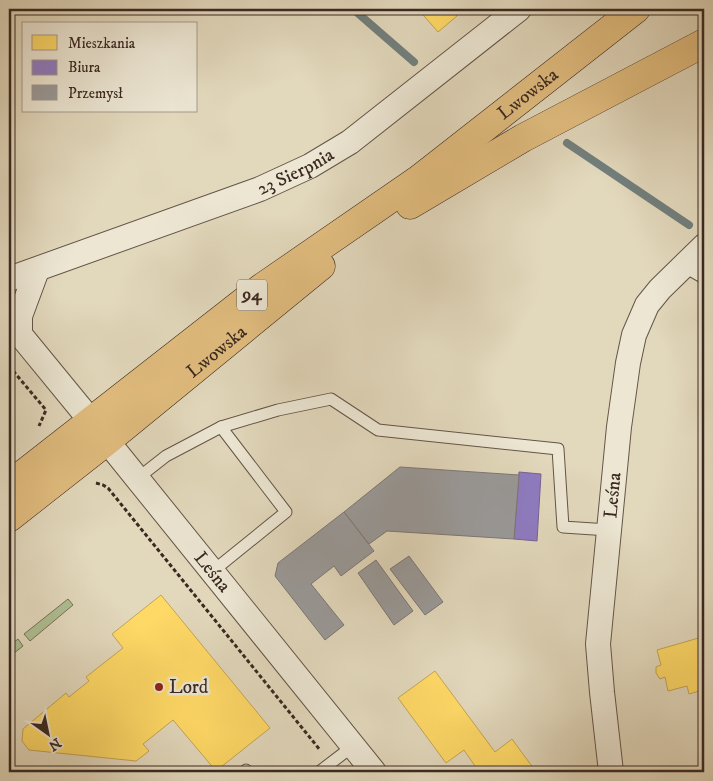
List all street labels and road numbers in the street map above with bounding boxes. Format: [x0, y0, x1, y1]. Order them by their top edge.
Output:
street label: Lwowska [493, 63, 563, 125]
street label: 23 Sierpnia [253, 143, 338, 200]
road number: 94 [237, 280, 267, 310]
street label: Lwowska [182, 320, 251, 383]
street label: Leśna [599, 471, 626, 519]
street label: Leśna [189, 547, 236, 597]

